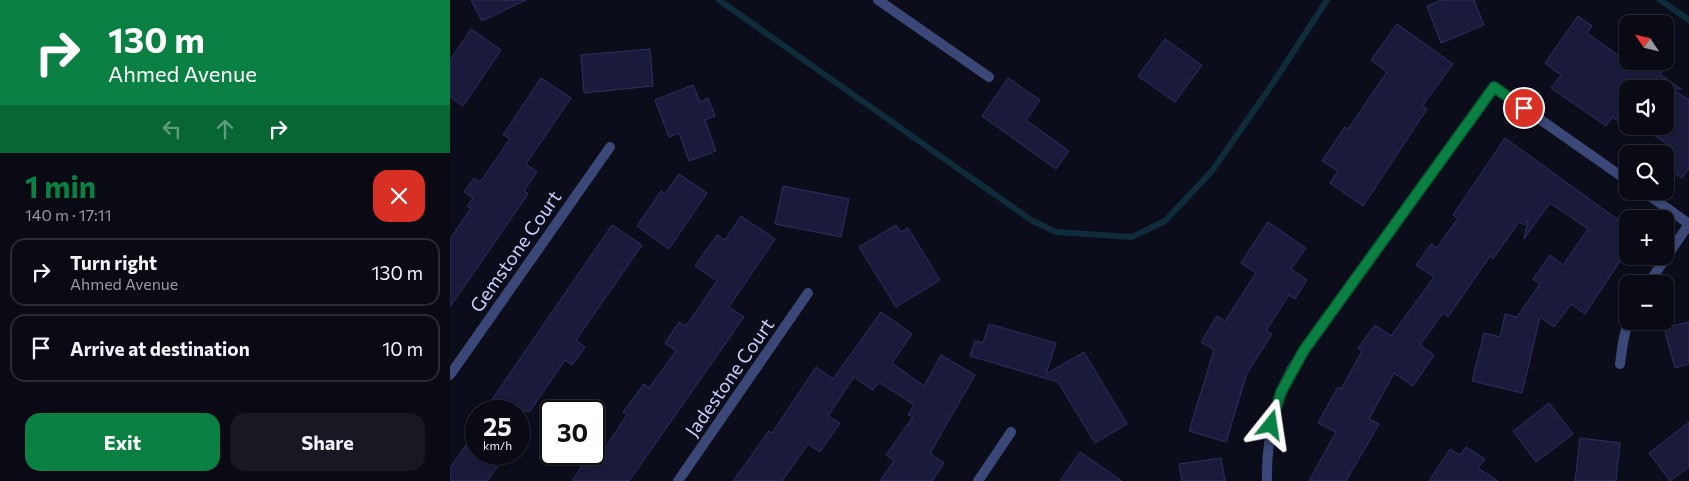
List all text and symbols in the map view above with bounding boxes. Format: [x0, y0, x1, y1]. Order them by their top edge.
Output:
north arrow [1619, 15, 1674, 70]
map controls [1619, 15, 1674, 330]
text: 130 m [108, 17, 205, 60]
icon: right [25, 20, 90, 85]
text: Ahmed Avenue [108, 60, 257, 87]
button: sound [1619, 80, 1674, 135]
pin [1503, 87, 1545, 129]
icon: arrive [1510, 94, 1538, 122]
icon: left [158, 115, 186, 143]
icon: ahead [211, 115, 239, 143]
icon: right [264, 115, 292, 143]
button: search [1619, 145, 1674, 200]
text: 1 min [25, 167, 96, 204]
button: close [373, 170, 425, 222]
street label: Gemstone Court [465, 186, 566, 316]
text: 140 m · 17:11 [25, 205, 112, 224]
button: + [1619, 210, 1674, 265]
text: Turn right [70, 251, 157, 274]
icon: right [27, 258, 55, 286]
text: 130 m [371, 261, 423, 284]
text: Ahmed Avenue [70, 274, 178, 293]
button: − [1619, 275, 1674, 330]
street label: Jadestone Court [680, 313, 778, 441]
icon: arrive [27, 334, 55, 362]
text: Arrive at destination [70, 337, 250, 360]
text: 10 m [382, 337, 423, 360]
position arrow [1244, 398, 1296, 450]
speed limit sign: 30 [540, 400, 605, 465]
text: 25 [483, 411, 512, 441]
button: Exit [25, 413, 220, 471]
button: Share [230, 413, 425, 471]
text: km/h [483, 438, 512, 452]

